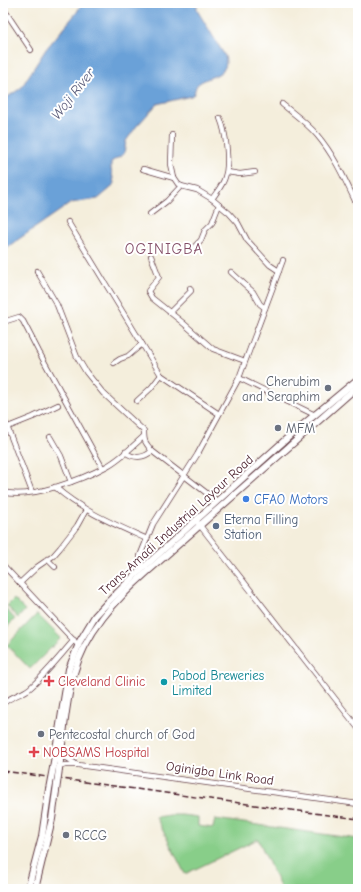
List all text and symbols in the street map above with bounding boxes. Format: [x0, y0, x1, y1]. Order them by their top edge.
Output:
water label: Woji River [48, 64, 99, 123]
district label: OGINIGBA [125, 240, 203, 258]
place label: Cherubim and Seraphim [242, 374, 320, 404]
marker: Cherubim and Seraphim [323, 383, 333, 393]
place label: MFM [286, 421, 315, 436]
marker: MFM [273, 423, 283, 433]
street label: Trans-Amadi Industrial Layour Road [96, 452, 256, 598]
place label: CFAO Motors [254, 492, 328, 507]
marker: CFAO Motors [241, 494, 251, 504]
place label: Eterna Filling Station [224, 512, 298, 542]
marker: Eterna Filling Station [211, 521, 221, 531]
place label: Pabod Breweries Limited [172, 668, 264, 698]
place label: Cleveland Clinic [58, 674, 145, 689]
marker: Cleveland Clinic [43, 675, 55, 687]
marker: Pabod Breweries Limited [159, 677, 169, 687]
place label: Pentecostal church of God [49, 727, 195, 742]
marker: Pentecostal church of God [36, 729, 46, 739]
place label: NOBSAMS Hospital [43, 745, 149, 760]
marker: NOBSAMS Hospital [28, 746, 40, 758]
street label: Oginigba Link Road [165, 758, 275, 788]
place label: RCCG [74, 828, 107, 843]
marker: RCCG [61, 830, 71, 840]

